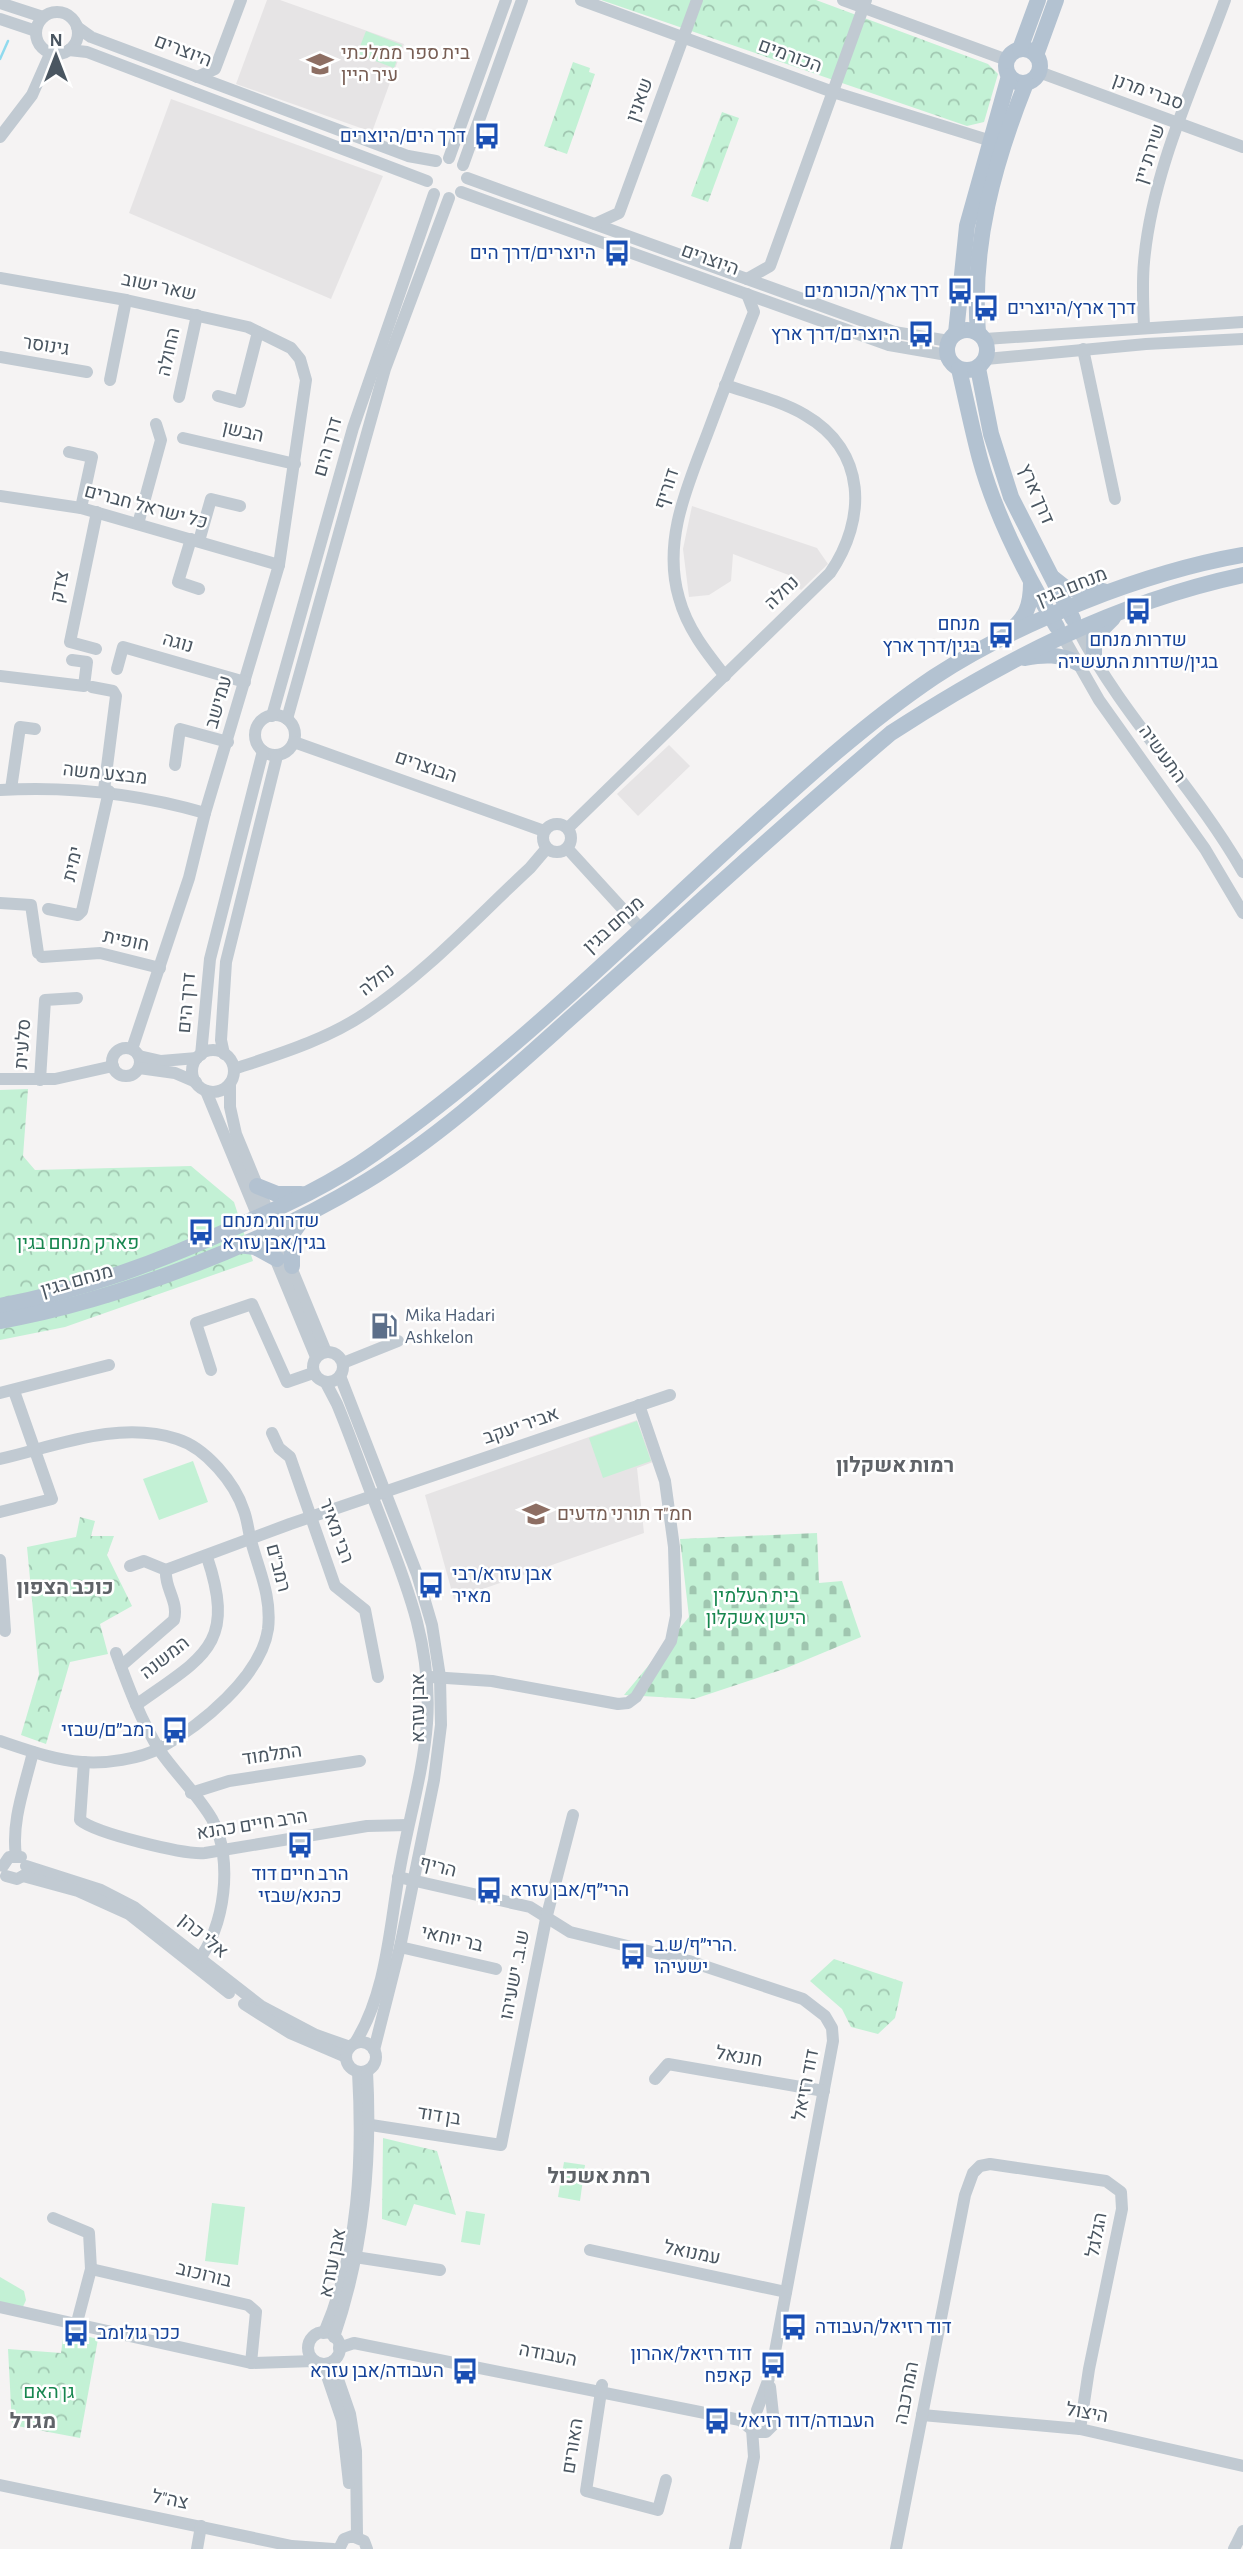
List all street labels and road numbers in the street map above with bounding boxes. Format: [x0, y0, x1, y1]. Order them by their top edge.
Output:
street label: היוצרים [152, 31, 214, 71]
street label: הכורמים [756, 36, 824, 76]
street label: סברי מרנן [1110, 70, 1186, 114]
street label: שאנין [623, 75, 657, 125]
street label: שירת יין [1131, 122, 1169, 186]
street label: היוצרים [679, 241, 741, 279]
street label: שאר ישוב [120, 270, 198, 304]
street label: החולה [155, 326, 183, 378]
street label: גינוסר [21, 333, 71, 359]
street label: דרך הים [310, 415, 346, 479]
street label: הבשן [221, 418, 265, 446]
street label: דרך ארץ [1015, 461, 1057, 527]
street label: דוריף [651, 466, 683, 512]
street label: כל ישראל חברים [82, 481, 210, 533]
street label: מנחם בגין [1034, 564, 1110, 610]
street label: צדק [48, 569, 72, 605]
street label: נחלה [761, 572, 803, 614]
street label: נוגה [160, 630, 196, 656]
street label: עמישב [202, 673, 236, 731]
street label: התעשיה [1135, 722, 1189, 786]
street label: הבוצרים [393, 748, 459, 786]
street label: מבצע משה [62, 760, 148, 788]
street label: ימית [60, 845, 86, 883]
street label: מנחם בגין [580, 893, 648, 957]
street label: חופית [101, 927, 151, 955]
street label: נחלה [356, 960, 398, 1000]
street label: דרך הים [175, 972, 199, 1034]
street label: סלעית [12, 1018, 34, 1070]
street label: מנחם בגין [39, 1262, 115, 1300]
street label: אביר יעקב [481, 1404, 561, 1448]
street label: רבי מאיר [316, 1496, 356, 1566]
street label: רמב"ם [263, 1542, 293, 1594]
street label: המשנה [137, 1633, 193, 1683]
street label: אבן עזרא [409, 1673, 428, 1743]
street label: התלמוד [241, 1741, 303, 1769]
street label: הרב חיים כהנא [195, 1807, 309, 1843]
street label: הריף [418, 1853, 458, 1881]
street label: אלי כהן [175, 1910, 231, 1962]
street label: בר יוחאי [419, 1923, 485, 1955]
street label: ש.ב. ישעיהו [497, 1928, 533, 2022]
street label: חננאל [714, 2044, 764, 2070]
street label: דוד רזיאל [790, 2048, 822, 2122]
street label: בן דוד [416, 2103, 462, 2129]
street label: הגלגל [1083, 2211, 1111, 2259]
street label: אבן עזרא [316, 2227, 350, 2299]
street label: עמנואל [662, 2238, 722, 2268]
street label: בורוכוב [174, 2259, 234, 2291]
street label: העבודה [517, 2340, 579, 2370]
street label: המרכבה [892, 2360, 922, 2426]
street label: היצול [1064, 2400, 1110, 2426]
street label: האורים [559, 2417, 587, 2475]
street label: צה"ל [150, 2487, 190, 2513]

